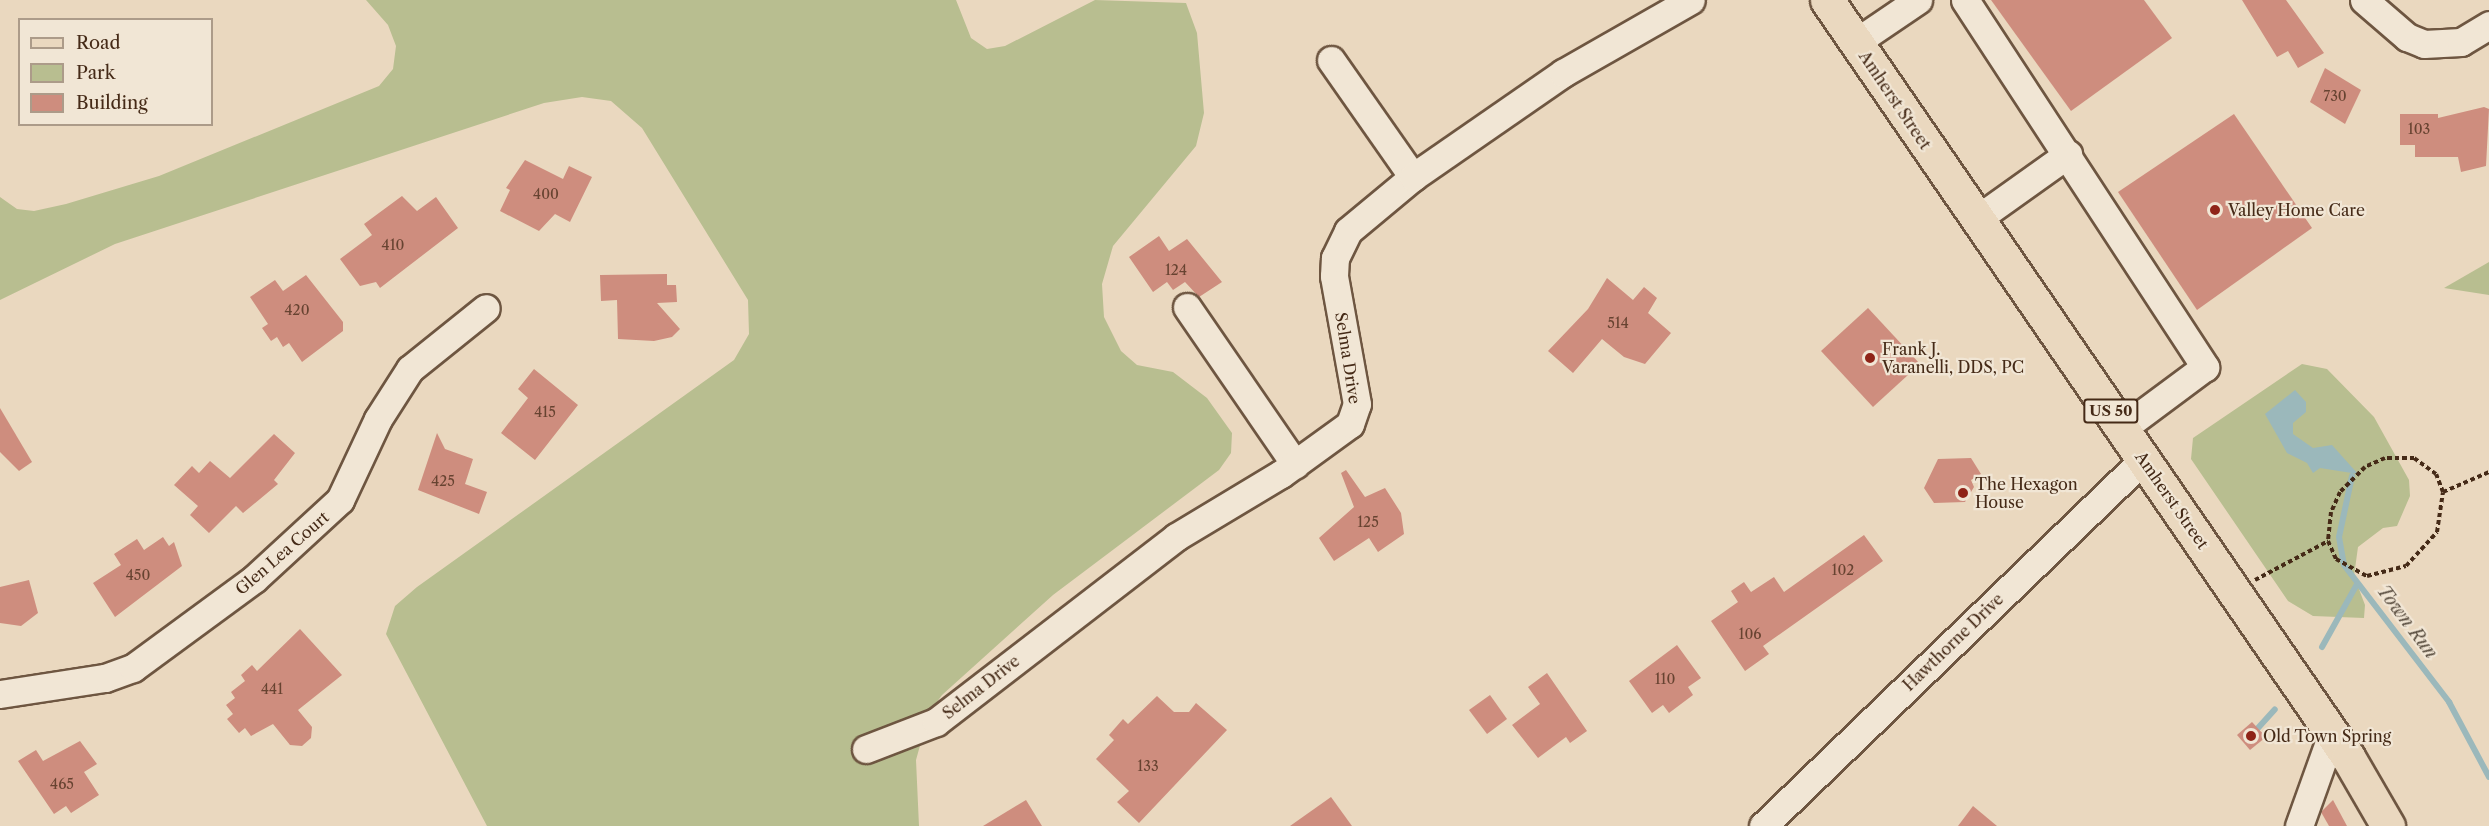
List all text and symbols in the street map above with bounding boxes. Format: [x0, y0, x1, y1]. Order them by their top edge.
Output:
legend [18, 18, 213, 126]
text: Road [76, 32, 121, 54]
street label: Amherst Street [1855, 47, 1935, 153]
text: Park [76, 62, 115, 84]
house number: 730 [2323, 88, 2347, 104]
text: Building [76, 92, 148, 114]
house number: 103 [2408, 121, 2430, 137]
house number: 400 [533, 186, 559, 202]
place label: Valley Home Care [2228, 200, 2365, 220]
marker: Valley Home Care [2206, 201, 2224, 219]
house number: 410 [382, 237, 404, 253]
house number: 124 [1165, 262, 1187, 278]
house number: 420 [284, 302, 310, 318]
street label: Selma Drive [1331, 311, 1365, 405]
house number: 514 [1607, 315, 1629, 331]
place label: Frank J. Varanelli, DDS, PC [1882, 339, 2024, 377]
marker: Frank J. Varanelli, DDS, PC [1863, 351, 1877, 365]
road number: US 50 [2082, 399, 2140, 423]
house number: 415 [534, 404, 556, 420]
street label: Amherst Street [2131, 448, 2213, 552]
house number: 425 [431, 473, 455, 489]
place label: The Hexagon House [1975, 474, 2078, 512]
marker: The Hexagon House [1956, 486, 1970, 500]
street label: Glen Lea Court [231, 507, 333, 599]
house number: 125 [1357, 514, 1379, 530]
house number: 102 [1832, 562, 1854, 578]
house number: 450 [126, 567, 150, 583]
water label: Town Run [2372, 581, 2442, 663]
street label: Hawthorne Drive [1899, 589, 2007, 695]
house number: 106 [1739, 626, 1761, 642]
street label: Selma Drive [939, 651, 1023, 723]
house number: 110 [1655, 671, 1675, 687]
house number: 441 [261, 681, 283, 697]
place label: Old Town Spring [2263, 726, 2392, 746]
marker: Old Town Spring [2244, 729, 2258, 743]
house number: 133 [1137, 758, 1159, 774]
house number: 465 [50, 776, 74, 792]

